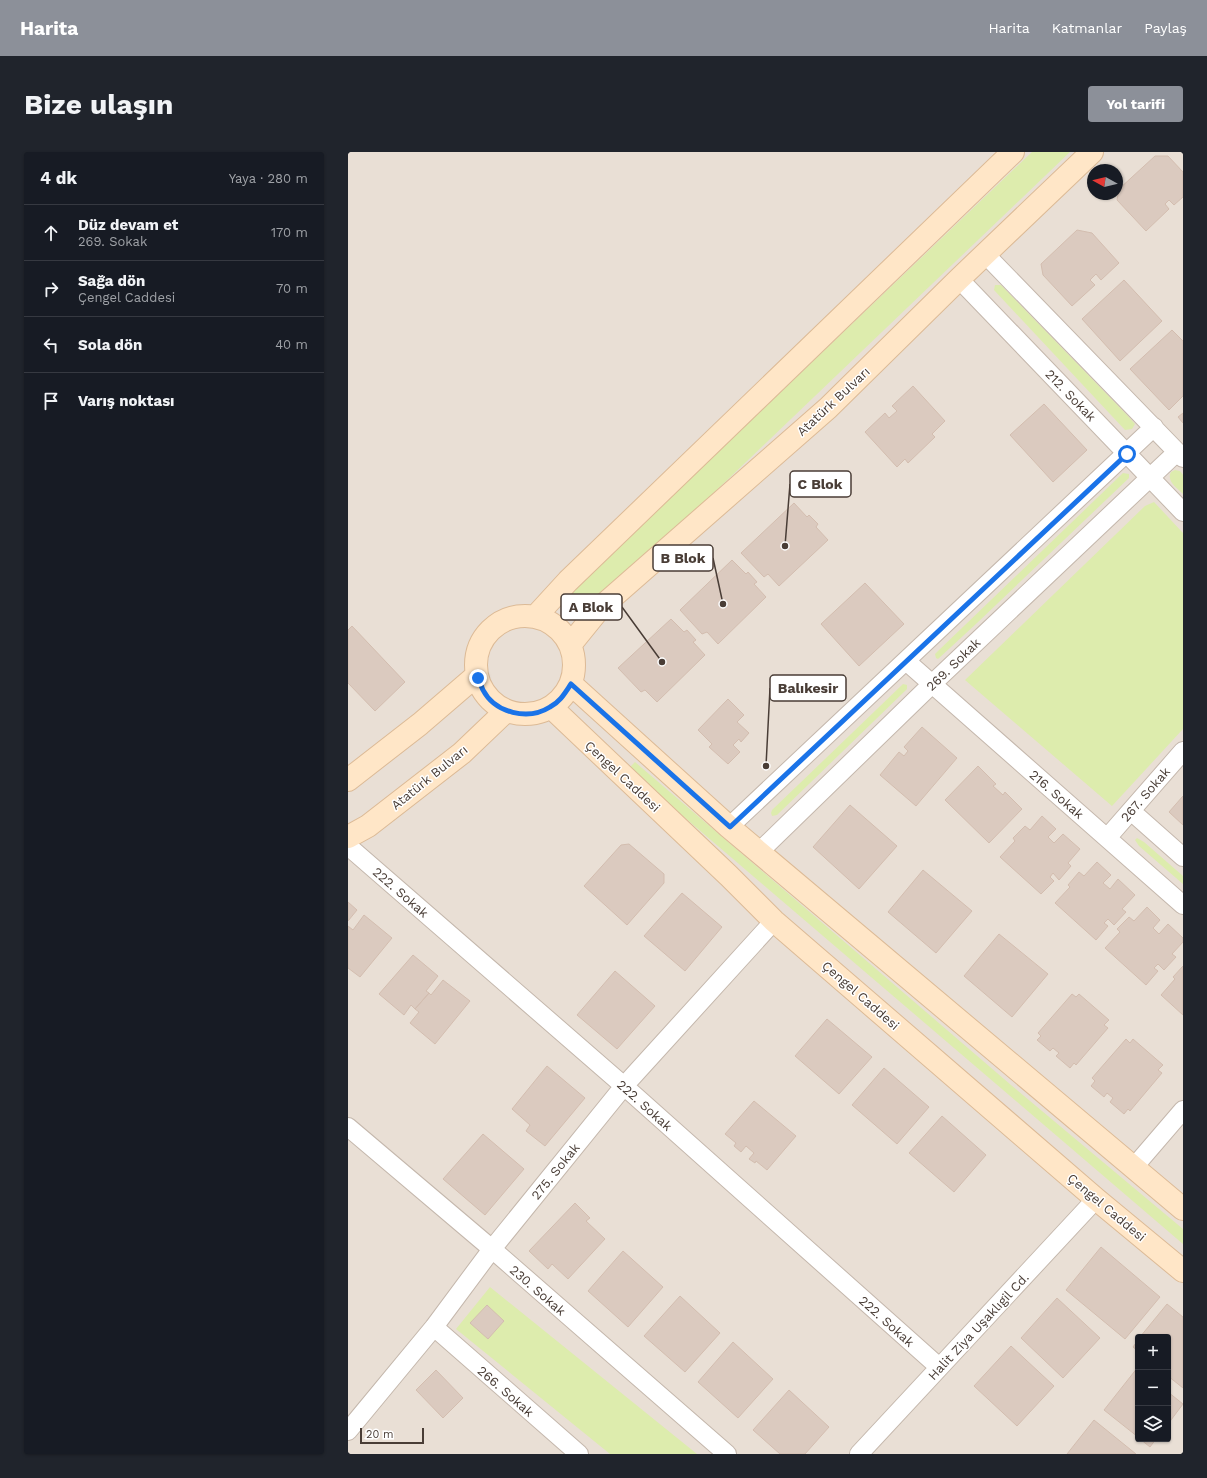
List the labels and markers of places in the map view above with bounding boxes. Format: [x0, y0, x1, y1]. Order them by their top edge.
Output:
callout: C Blok [790, 471, 851, 497]
callout: B Blok [653, 545, 713, 571]
callout: A Blok [561, 594, 622, 620]
callout: Balıkesir [770, 675, 846, 701]

